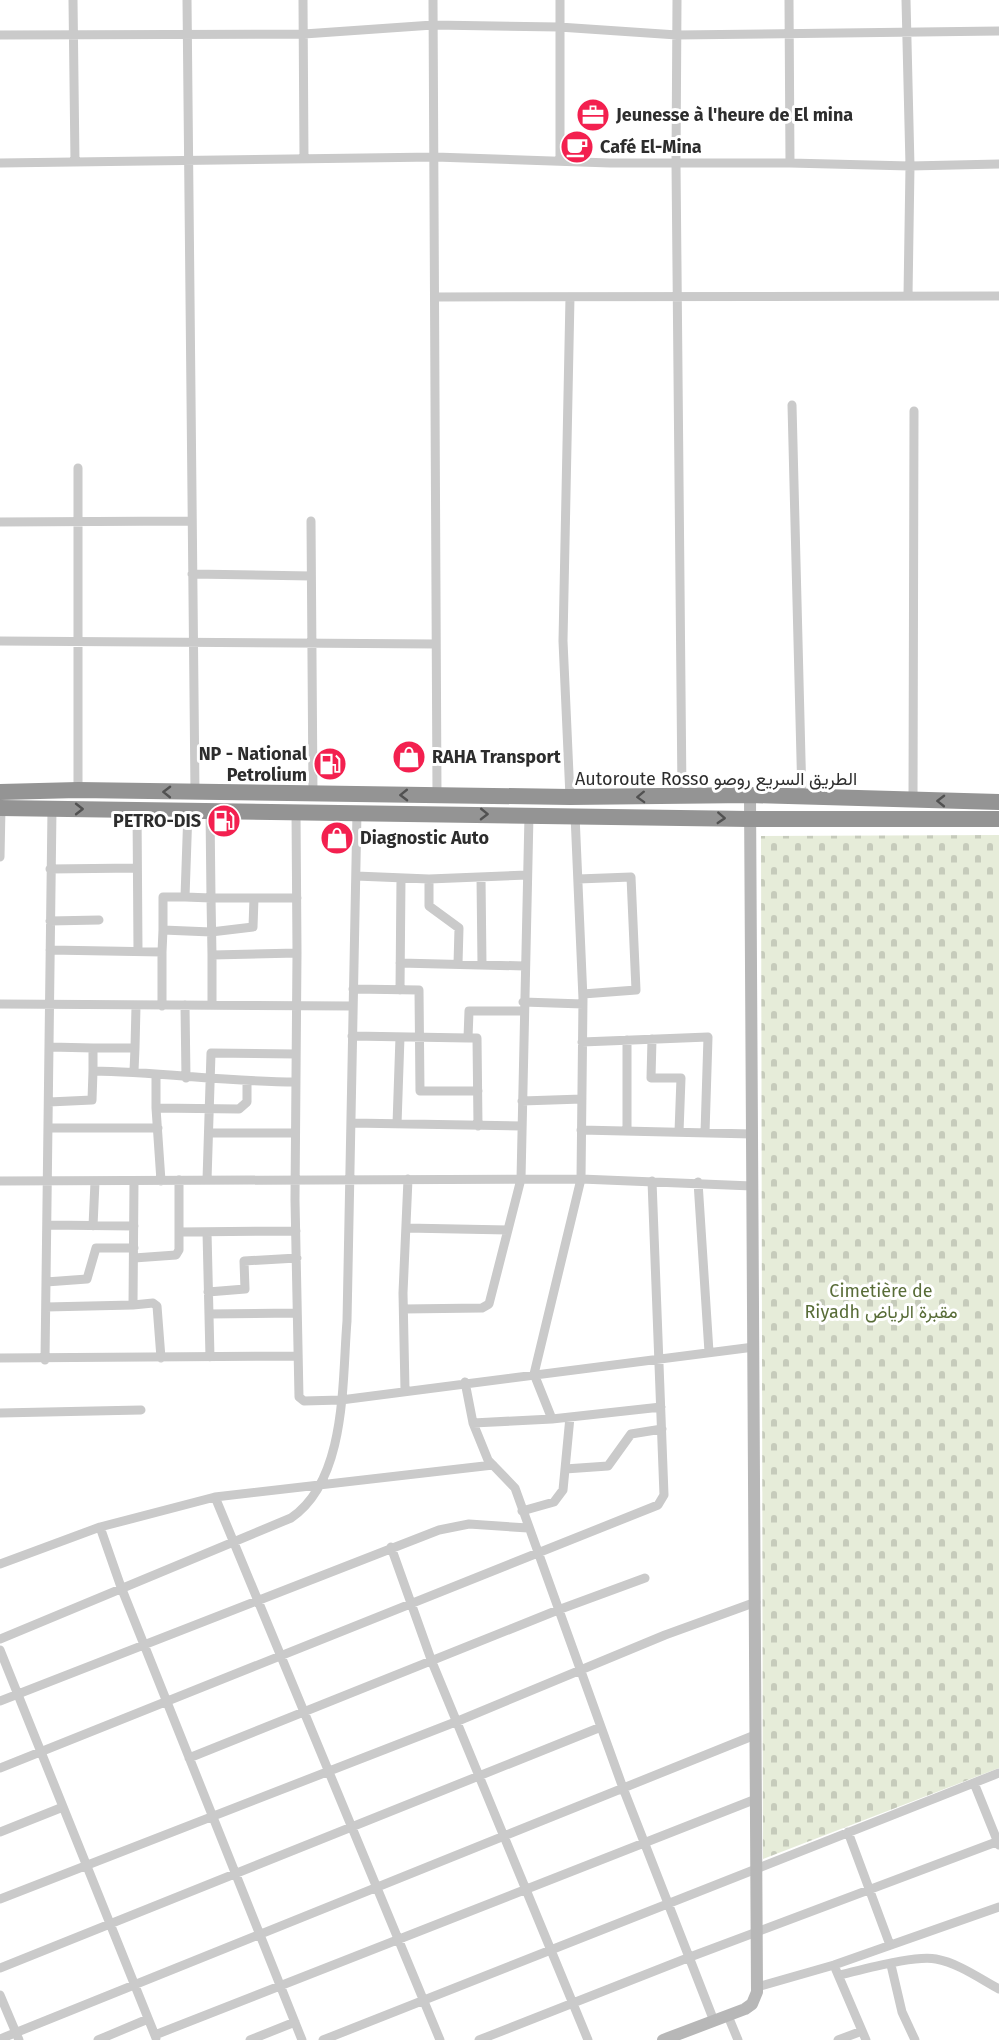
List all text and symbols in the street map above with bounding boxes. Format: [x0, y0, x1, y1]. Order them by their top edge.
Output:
office icon: Jeunesse à l'heure de El mina [575, 97, 611, 133]
place label: Jeunesse à l'heure de El mina [615, 104, 853, 126]
cafe icon: Café El-Mina [559, 129, 595, 165]
place label: Café El-Mina [600, 136, 702, 158]
shop icon: RAHA Transport [391, 739, 427, 775]
place label: NP - National Petrolium [199, 743, 308, 786]
fuel station icon: NP - National Petrolium [312, 746, 348, 782]
place label: RAHA Transport [432, 746, 562, 768]
street label: Autoroute Rosso الطريق السريع روصو [575, 768, 857, 791]
one-way arrow [162, 786, 171, 798]
one-way arrow [399, 789, 408, 801]
one-way arrow [636, 790, 645, 803]
one-way arrow [936, 795, 945, 807]
one-way arrow [75, 803, 84, 815]
fuel station icon: PETRO-DIS [206, 803, 242, 839]
one-way arrow [480, 808, 489, 820]
place label: PETRO-DIS [113, 810, 201, 832]
one-way arrow [717, 811, 726, 824]
shop icon: Diagnostic Auto [319, 820, 355, 856]
place label: Diagnostic Auto [360, 827, 489, 849]
park label: Cimetière de Riyadh مقبرة الرياض [804, 1280, 958, 1323]

